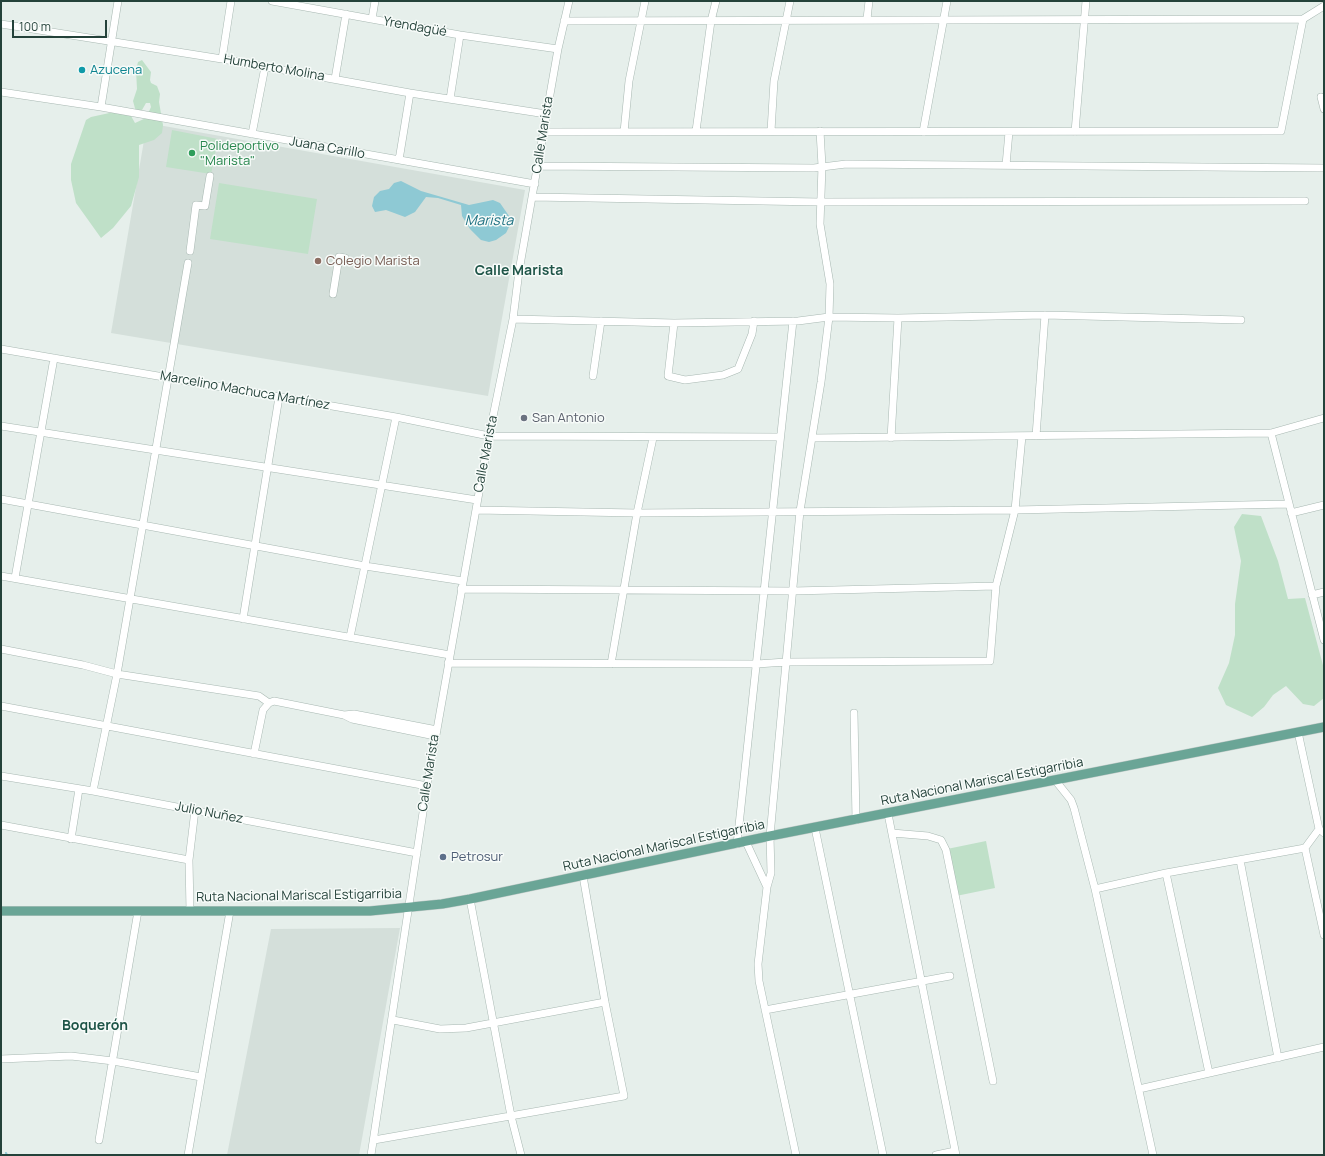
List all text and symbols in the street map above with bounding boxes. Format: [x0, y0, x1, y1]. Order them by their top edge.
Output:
scale bar [14, 12, 109, 38]
street label: Yrendagüé [382, 14, 448, 40]
text: 100 m [19, 18, 51, 35]
street label: Humberto Molina [222, 51, 326, 85]
place label: Azucena [90, 62, 142, 78]
marker: Azucena [77, 65, 87, 75]
street label: Calle Marista [529, 95, 557, 175]
street label: Juana Carillo [288, 134, 366, 162]
place label: Polideportivo "Marista" [200, 138, 279, 169]
marker: Polideportivo "Marista" [187, 148, 197, 158]
water label: Marista [465, 213, 513, 229]
place label: Colegio Marista [326, 253, 420, 269]
marker: Colegio Marista [313, 256, 323, 266]
district label: Calle Marista [475, 263, 563, 279]
street label: Marcelino Machuca Martínez [159, 368, 331, 414]
place label: San Antonio [532, 410, 605, 426]
marker: San Antonio [519, 413, 529, 423]
street label: Calle Marista [471, 414, 501, 494]
street label: Calle Marista [415, 733, 443, 813]
street label: Ruta Nacional Mariscal Estigarribia [879, 755, 1085, 809]
street label: Julio Nuñez [174, 799, 244, 827]
street label: Ruta Nacional Mariscal Estigarribia [562, 817, 766, 875]
place label: Petrosur [451, 849, 503, 865]
marker: Petrosur [438, 852, 448, 862]
street label: Ruta Nacional Mariscal Estigarribia [196, 886, 402, 906]
district label: Boquerón [62, 1018, 128, 1034]

